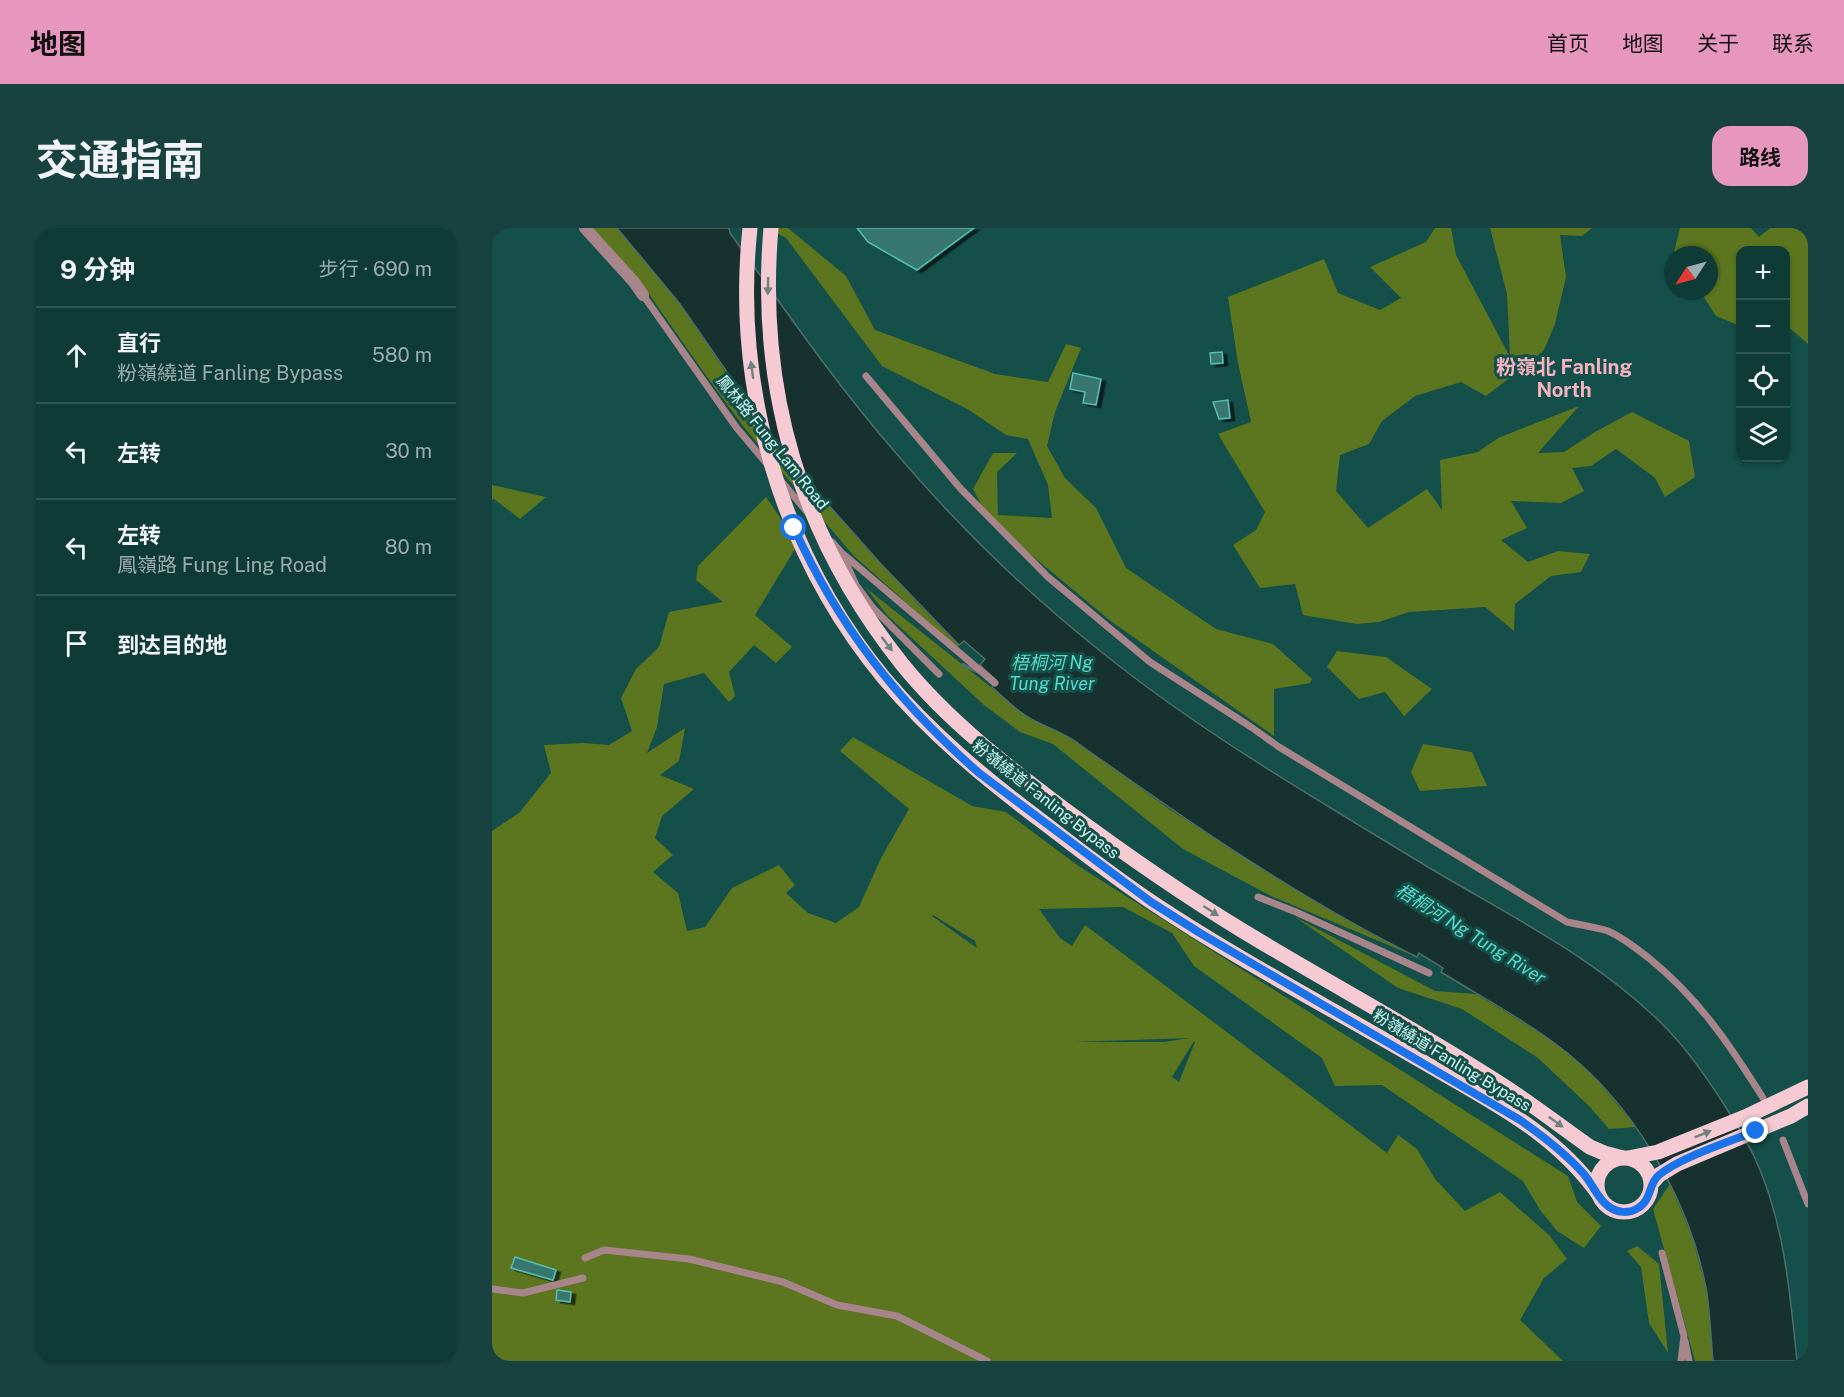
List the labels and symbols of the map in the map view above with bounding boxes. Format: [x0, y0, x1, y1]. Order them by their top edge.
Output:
north arrow [1664, 246, 1718, 300]
one-way arrow [763, 277, 773, 296]
district label: 粉嶺北 Fanling North [1496, 355, 1632, 402]
one-way arrow [747, 361, 756, 380]
street label: 鳳林路 Fung Lam Road [713, 371, 833, 513]
route start [780, 514, 806, 540]
one-way arrow [881, 636, 893, 652]
water label: 梧桐河 Ng Tung River [1009, 652, 1095, 694]
street label: 粉嶺繞道 Fanling Bypass [969, 736, 1123, 863]
water label: 梧桐河 Ng Tung River [1393, 879, 1550, 988]
one-way arrow [1203, 905, 1219, 916]
street label: 粉嶺繞道 Fanling Bypass [1369, 1006, 1534, 1115]
one-way arrow [1548, 1116, 1564, 1128]
route end [1742, 1117, 1768, 1143]
one-way arrow [1694, 1129, 1712, 1139]

